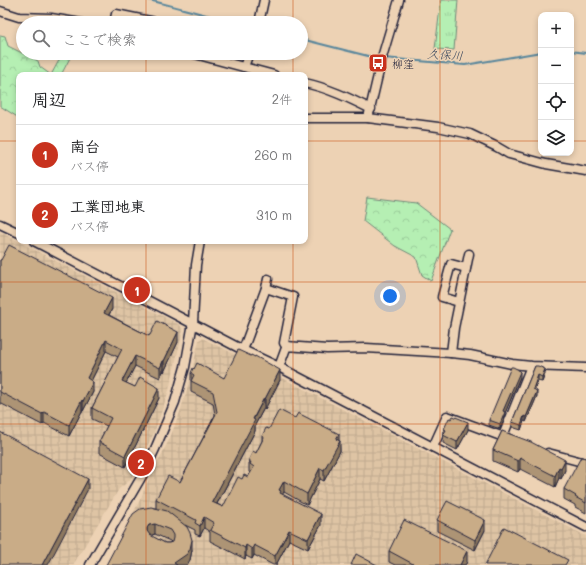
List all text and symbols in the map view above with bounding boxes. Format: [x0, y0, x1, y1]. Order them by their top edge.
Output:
map controls [538, 12, 574, 156]
button: + [538, 12, 574, 48]
search box [16, 16, 308, 60]
icon: search [30, 27, 52, 49]
text: ここで検索 [62, 29, 137, 49]
water label: 久保川 [426, 45, 464, 63]
button: − [538, 48, 574, 84]
bus stop icon: 柳窪 [367, 52, 389, 74]
place label: 柳窪 [392, 56, 414, 71]
button: locate [538, 84, 574, 120]
text: 周辺 [32, 88, 66, 110]
text: 2件 [272, 90, 292, 107]
button: layers [538, 120, 574, 156]
text: 南台 [70, 136, 100, 156]
text: 1 [42, 146, 48, 163]
text: 260 m [254, 146, 292, 163]
text: バス停 [70, 157, 109, 174]
text: 工業団地東 [70, 196, 145, 216]
text: 2 [41, 206, 49, 223]
text: 310 m [256, 206, 292, 223]
text: バス停 [70, 217, 109, 234]
pin: 1 [124, 275, 150, 305]
your location [380, 286, 400, 306]
pin: 2 [128, 448, 154, 478]

